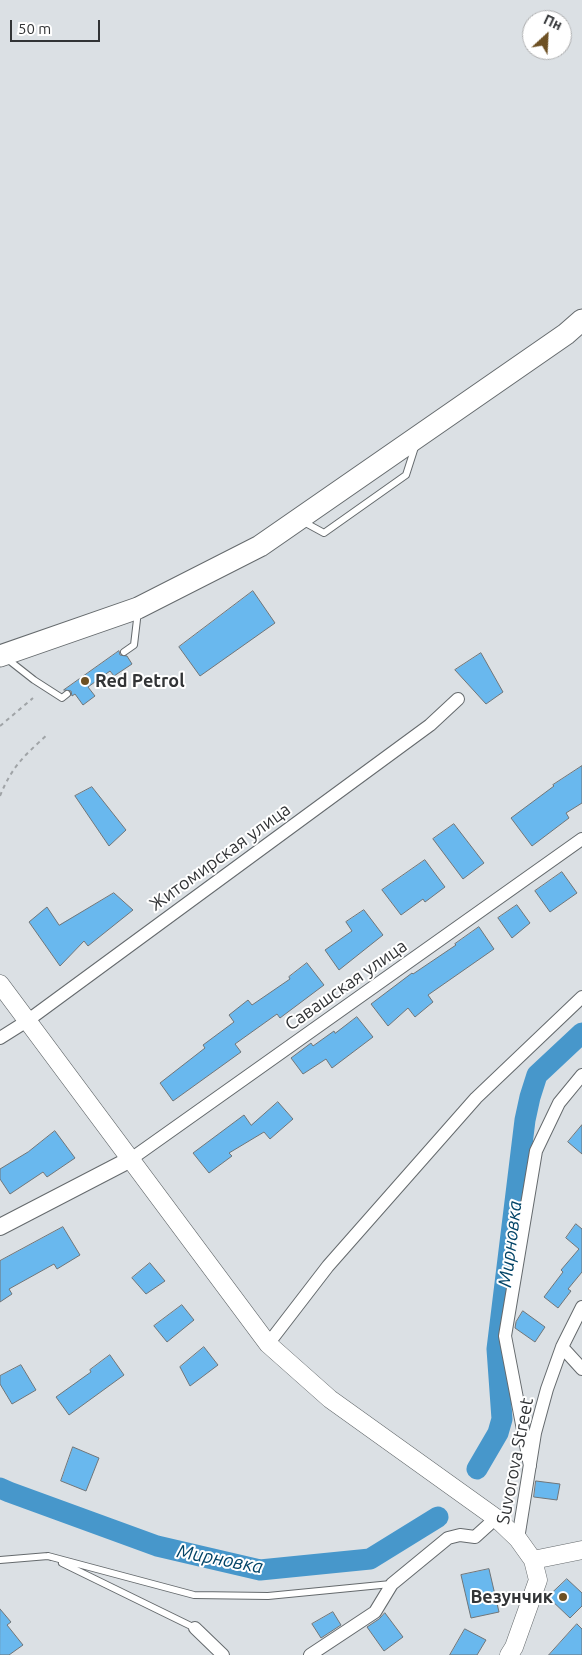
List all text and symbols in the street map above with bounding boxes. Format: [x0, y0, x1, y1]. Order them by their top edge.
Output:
scale bar [12, 10, 102, 42]
north arrow [522, 10, 572, 60]
text: Пн [541, 11, 565, 33]
text: 50 m [18, 20, 51, 37]
place label: Red Petrol [95, 670, 185, 692]
marker: Red Petrol [79, 675, 91, 687]
street label: Житомирская улица [145, 799, 295, 915]
street label: Савашская улица [281, 935, 411, 1035]
water label: Мирновка [493, 1199, 527, 1289]
street label: Suvorova Street [492, 1396, 538, 1526]
water label: Мирновка [175, 1540, 265, 1578]
place label: Везунчик [470, 1586, 553, 1608]
marker: Везунчик [557, 1591, 569, 1603]

